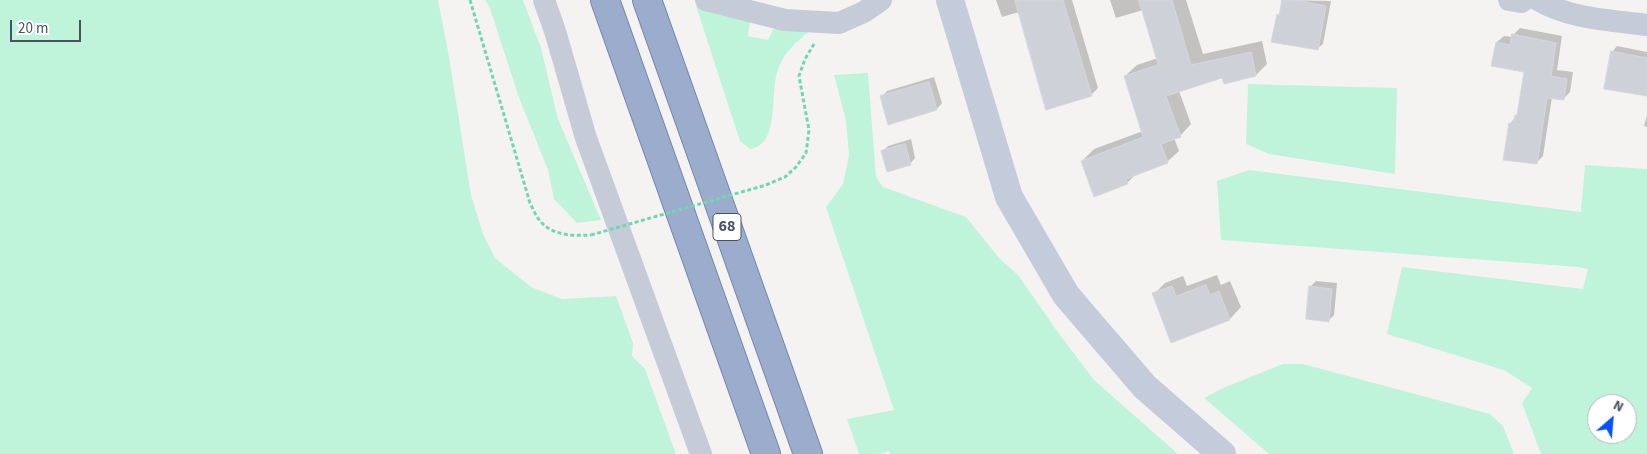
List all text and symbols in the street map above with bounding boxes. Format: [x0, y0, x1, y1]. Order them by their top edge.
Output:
scale bar [12, 10, 84, 42]
text: 20 m [18, 18, 48, 39]
road number: 68 [713, 213, 741, 240]
north arrow [1587, 394, 1637, 444]
text: N [1610, 396, 1627, 418]

